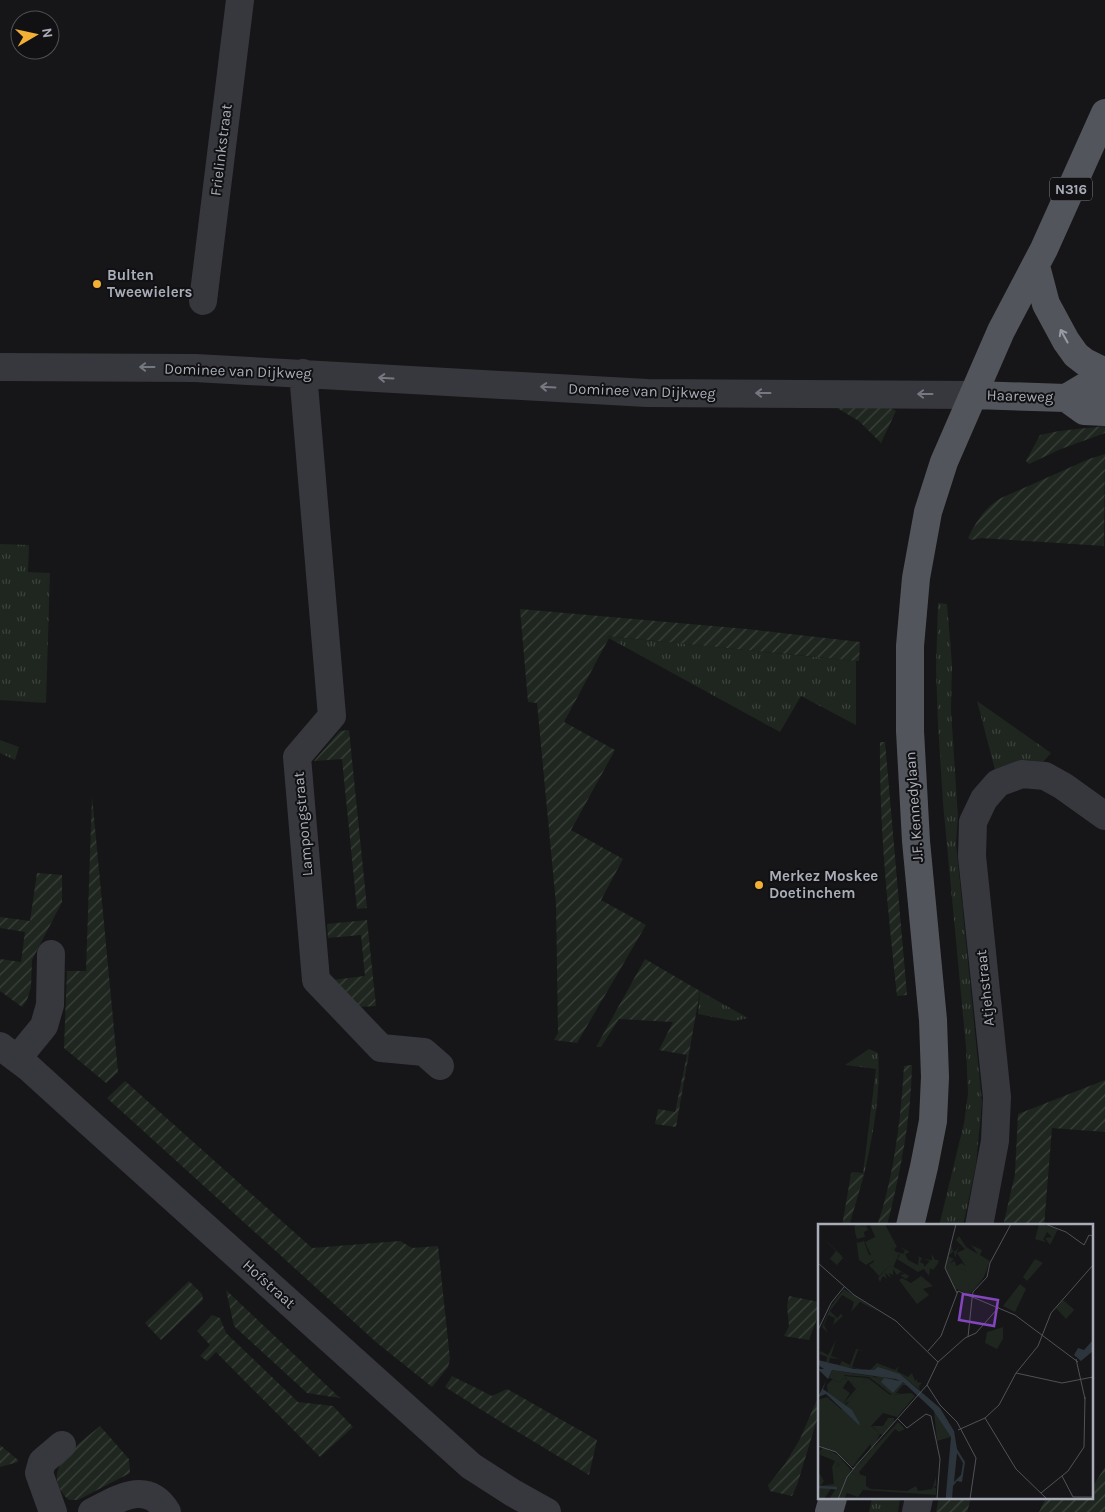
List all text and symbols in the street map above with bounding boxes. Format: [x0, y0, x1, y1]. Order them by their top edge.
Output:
north arrow [10, 10, 60, 60]
text: N [38, 27, 57, 39]
street label: Frielinkstraat [206, 103, 236, 197]
road number: N316 [1050, 178, 1092, 200]
place label: Bulten Tweewielers [107, 266, 192, 301]
marker: Bulten Tweewielers [91, 278, 103, 290]
one-way arrow [1058, 329, 1068, 344]
street label: Dominee van Dijkweg [164, 359, 313, 383]
one-way arrow [139, 363, 155, 372]
one-way arrow [378, 373, 394, 382]
street label: Dominee van Dijkweg [568, 379, 717, 403]
one-way arrow [540, 383, 556, 392]
street label: Haareweg [986, 386, 1054, 406]
one-way arrow [755, 389, 771, 398]
one-way arrow [918, 390, 934, 399]
street label: J.F. Kennedylaan [901, 751, 927, 863]
street label: Lampongstraat [289, 771, 317, 877]
place label: Merkez Moskee Doetinchem [769, 867, 878, 902]
marker: Merkez Moskee Doetinchem [753, 879, 765, 891]
street label: Atjehstraat [972, 949, 998, 1027]
inset map [818, 1224, 1092, 1500]
street label: Hofstraat [239, 1256, 299, 1312]

